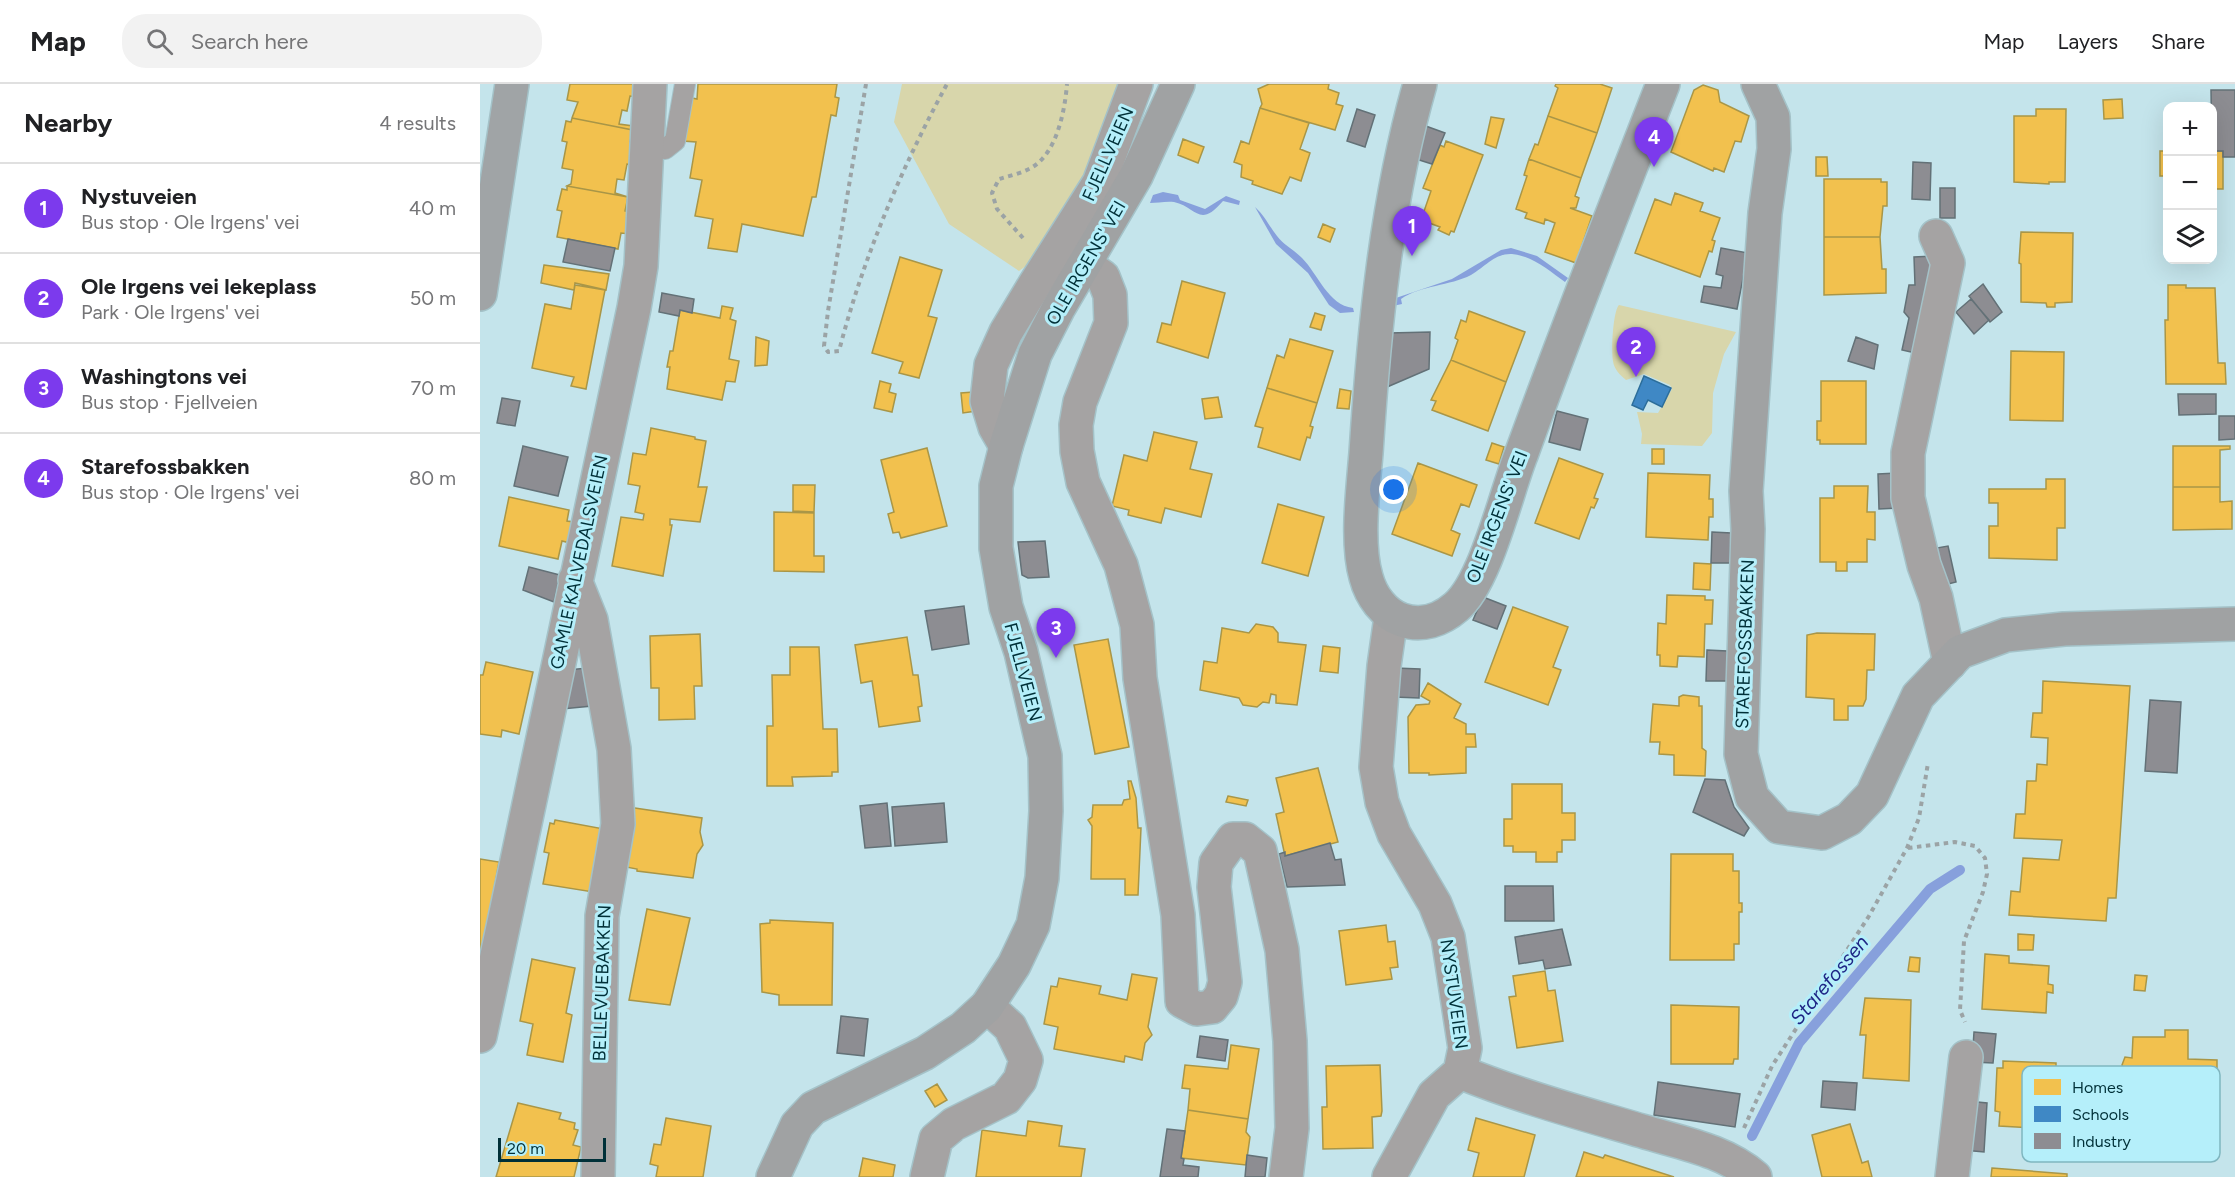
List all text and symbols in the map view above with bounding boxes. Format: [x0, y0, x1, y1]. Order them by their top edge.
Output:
search box [122, 14, 542, 68]
text: Map [30, 24, 86, 58]
icon: search [143, 25, 176, 58]
text: Search here [191, 28, 308, 55]
text: Map [1984, 29, 2024, 54]
text: Layers [2057, 29, 2118, 54]
text: Share [2151, 29, 2205, 54]
map controls [2163, 102, 2217, 264]
button: + [2163, 102, 2217, 156]
street label: FJELLVEIEN [1077, 103, 1139, 205]
text: Nearby [24, 107, 112, 139]
text: 4 results [379, 111, 456, 135]
pin: 4 [1634, 118, 1674, 167]
button: − [2163, 156, 2217, 210]
text: Nystuveien [81, 183, 197, 210]
text: 1 [39, 196, 48, 220]
text: 40 m [409, 196, 456, 220]
street label: OLE IRGENS' VEI [1041, 197, 1131, 329]
pin: 1 [1392, 206, 1432, 256]
text: Bus stop · Ole Irgens' vei [81, 210, 300, 234]
button: layers [2163, 210, 2217, 264]
text: Ole Irgens vei lekeplass [81, 273, 316, 300]
text: 2 [38, 286, 49, 310]
text: 50 m [410, 286, 456, 310]
text: Park · Ole Irgens' vei [81, 300, 260, 324]
pin: 2 [1616, 328, 1656, 377]
text: Washingtons vei [81, 363, 247, 390]
text: 3 [38, 376, 49, 400]
text: 70 m [410, 376, 456, 400]
text: Bus stop · Fjellveien [81, 390, 258, 414]
street label: OLE IRGENS' VEI [1462, 448, 1532, 586]
text: Starefossbakken [81, 453, 250, 480]
street label: GAMLE KALVEDALSVEIEN [546, 453, 612, 671]
text: 4 [37, 466, 50, 490]
text: 80 m [409, 466, 456, 490]
your location [1379, 475, 1408, 504]
text: Bus stop · Ole Irgens' vei [81, 480, 300, 504]
street label: STAREFOSSBAKKEN [1731, 559, 1759, 729]
pin: 3 [1036, 608, 1076, 658]
street label: FJELLVEIEN [999, 620, 1047, 724]
street label: BELLEVUEBAKKEN [588, 904, 616, 1062]
water label: Starefossen [1785, 930, 1873, 1030]
street label: NYSTUVEIEN [1435, 938, 1473, 1050]
legend [2022, 1066, 2220, 1162]
text: Homes [2072, 1078, 2123, 1097]
text: Schools [2072, 1105, 2129, 1124]
text: Industry [2072, 1132, 2131, 1151]
scale bar [498, 1135, 606, 1162]
text: 20 m [507, 1139, 544, 1158]

